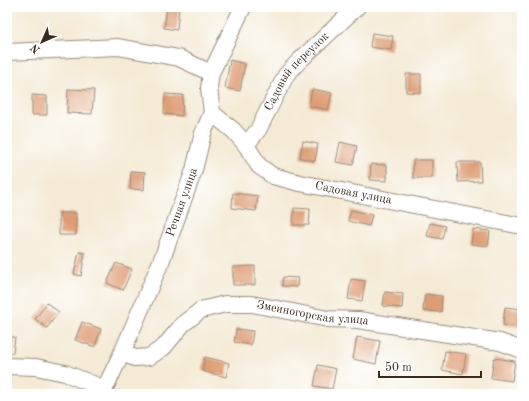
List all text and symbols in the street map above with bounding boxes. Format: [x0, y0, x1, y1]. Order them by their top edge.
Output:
north arrow [22, 22, 62, 62]
street label: Садовый переулок [263, 30, 331, 113]
text: N [29, 41, 43, 55]
street label: Речная улица [165, 166, 200, 238]
street label: Садовая улица [314, 180, 393, 207]
street label: Змеиногорская улица [256, 299, 370, 328]
scale bar [379, 353, 481, 379]
text: 50 m [385, 361, 412, 374]

